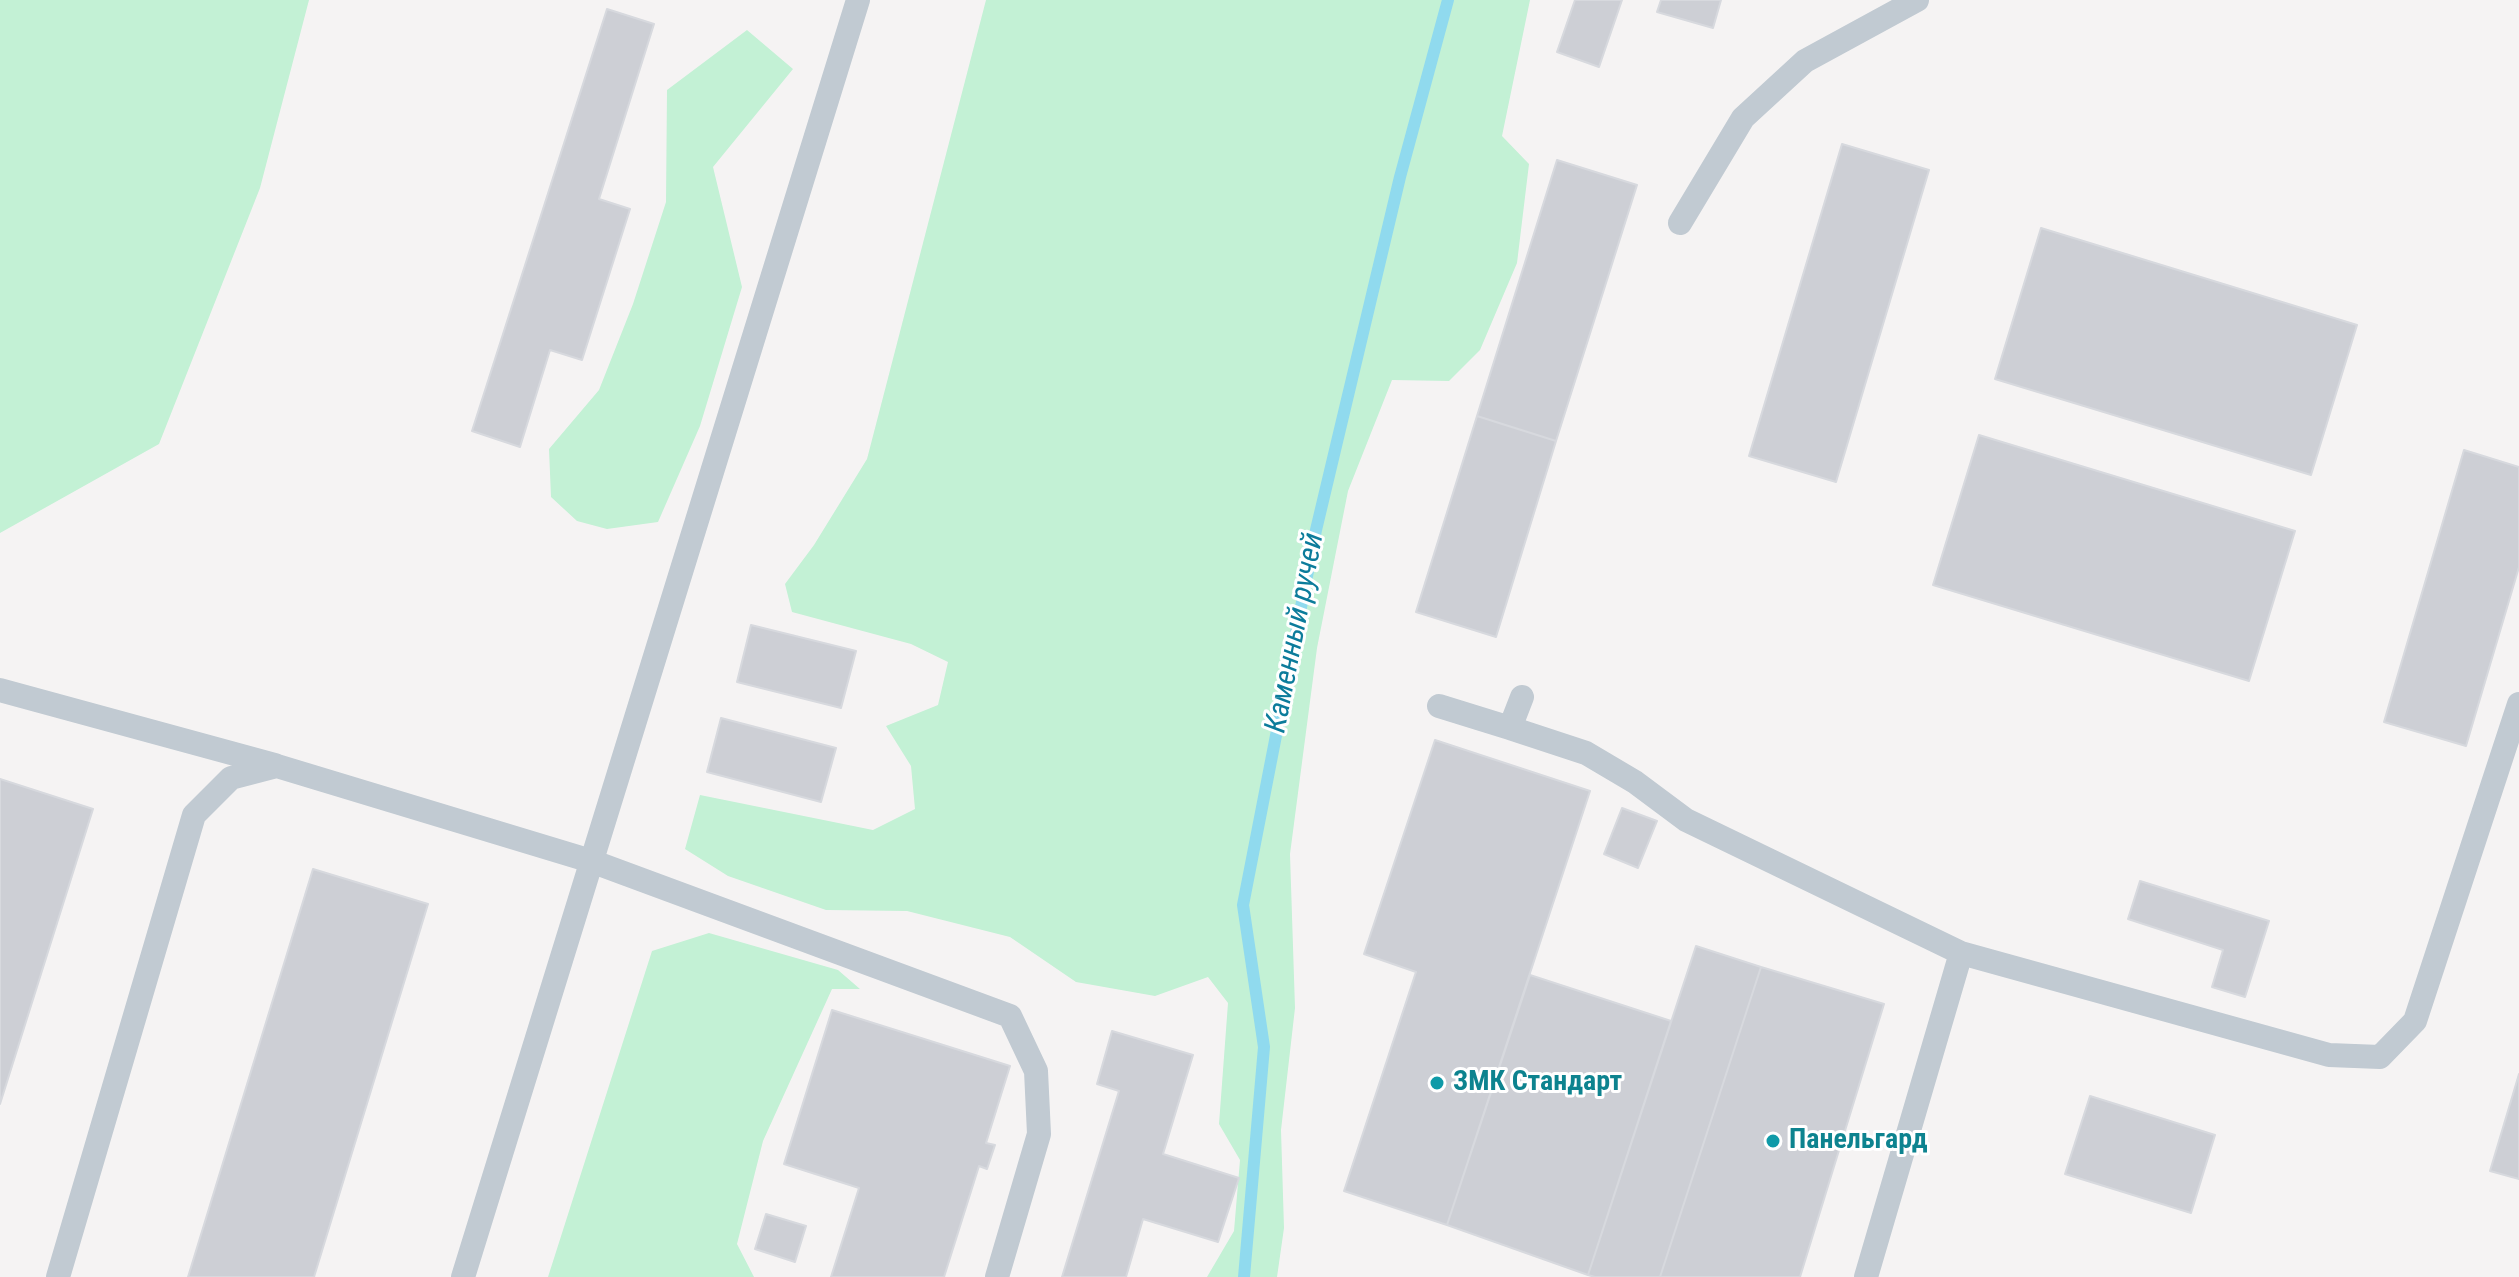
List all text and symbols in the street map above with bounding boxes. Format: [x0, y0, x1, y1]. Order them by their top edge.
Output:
water label: Каменный ручей [1259, 530, 1333, 736]
place label: ЗМК Стандарт [1453, 1066, 1622, 1100]
marker: ЗМК Стандарт [1428, 1074, 1446, 1092]
place label: Панельгард [1789, 1124, 1928, 1158]
marker: Панельгард [1764, 1132, 1782, 1150]

